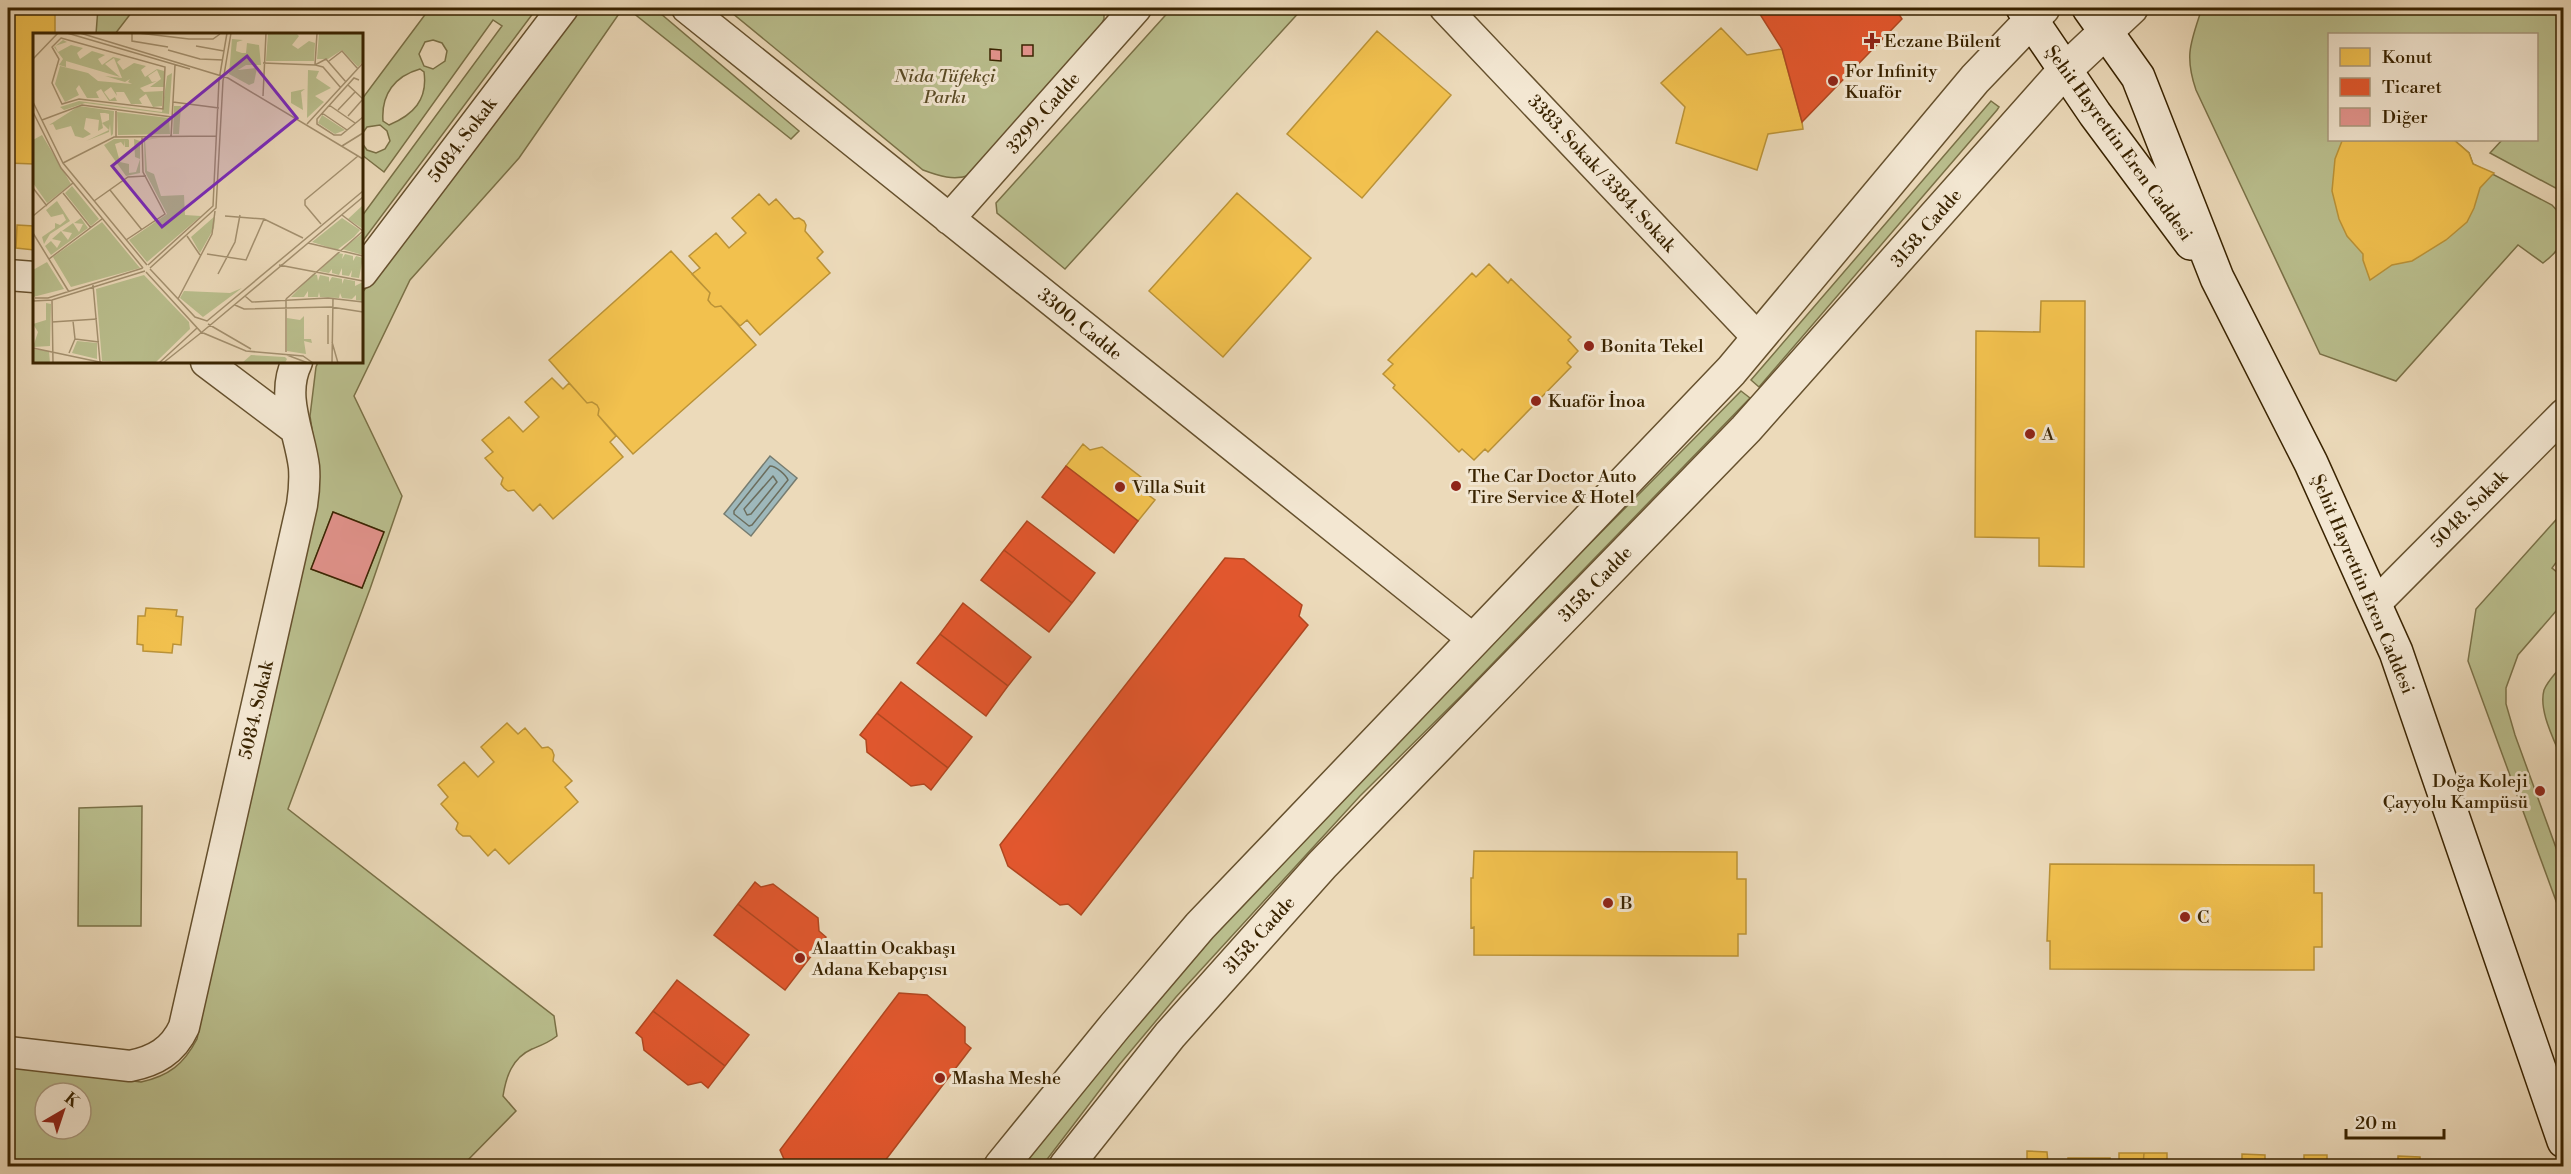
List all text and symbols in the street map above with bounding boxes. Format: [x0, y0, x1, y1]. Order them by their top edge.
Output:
place label: Eczane Bülent [1884, 30, 2002, 53]
inset map [33, 33, 363, 363]
legend [2328, 33, 2538, 141]
marker: Eczane Bülent [1865, 34, 1879, 48]
street label: Şehit Hayrettin Eren Caddesi [2040, 41, 2197, 246]
text: Konut [2382, 46, 2433, 69]
place label: For Infinity Kuaför [1845, 60, 1938, 104]
park label: Nida Tüfekçi Parkı [893, 65, 996, 109]
street label: 3299. Cadde [1002, 68, 1085, 159]
marker: For Infinity Kuaför [1826, 74, 1840, 88]
text: Ticaret [2382, 76, 2442, 99]
street label: 3383. Sokak / 3384. Sokak [1523, 90, 1682, 258]
street label: 5084. Sokak [423, 92, 503, 187]
text: Diğer [2382, 106, 2428, 129]
street label: 3158. Cadde [1886, 184, 1967, 272]
street label: 3300. Cadde [1033, 283, 1127, 366]
place label: Bonita Tekel [1600, 335, 1704, 358]
marker: Bonita Tekel [1582, 339, 1596, 353]
place label: Kuaför İnoa [1548, 390, 1646, 413]
marker: Kuaför İnoa [1529, 394, 1543, 408]
place label: A [2041, 423, 2055, 446]
marker: A [2023, 427, 2037, 441]
place label: The Car Doctor Auto Tire Service & Hotel [1468, 465, 1637, 509]
street label: 5048. Sokak [2426, 465, 2514, 553]
street label: Şehit Hayrettin Eren Caddesi [2306, 471, 2419, 698]
place label: Villa Suit [1131, 476, 1207, 499]
marker: The Car Doctor Auto Tire Service & Hotel [1449, 479, 1463, 493]
marker: Villa Suit [1113, 480, 1127, 494]
street label: 3158. Cadde [1553, 541, 1637, 627]
street label: 5084. Sokak [234, 657, 279, 762]
place label: Doğa Koleji Çayyolu Kampüsü [2383, 770, 2529, 814]
marker: Doğa Koleji Çayyolu Kampüsü [2533, 784, 2547, 798]
street label: 3158. Cadde [1218, 892, 1300, 979]
place label: B [1619, 892, 1633, 915]
marker: B [1601, 896, 1615, 910]
place label: C [2197, 906, 2209, 929]
marker: C [2178, 910, 2192, 924]
place label: Alaattin Ocakbaşı Adana Kebapçısı [811, 937, 956, 981]
marker: Alaattin Ocakbaşı Adana Kebapçısı [793, 951, 807, 965]
place label: Masha Meshe [952, 1067, 1061, 1090]
marker: Masha Meshe [933, 1071, 947, 1085]
north arrow [33, 1081, 93, 1141]
text: K [60, 1088, 84, 1113]
scale bar [2346, 1102, 2444, 1140]
text: 20 m [2355, 1112, 2397, 1135]

